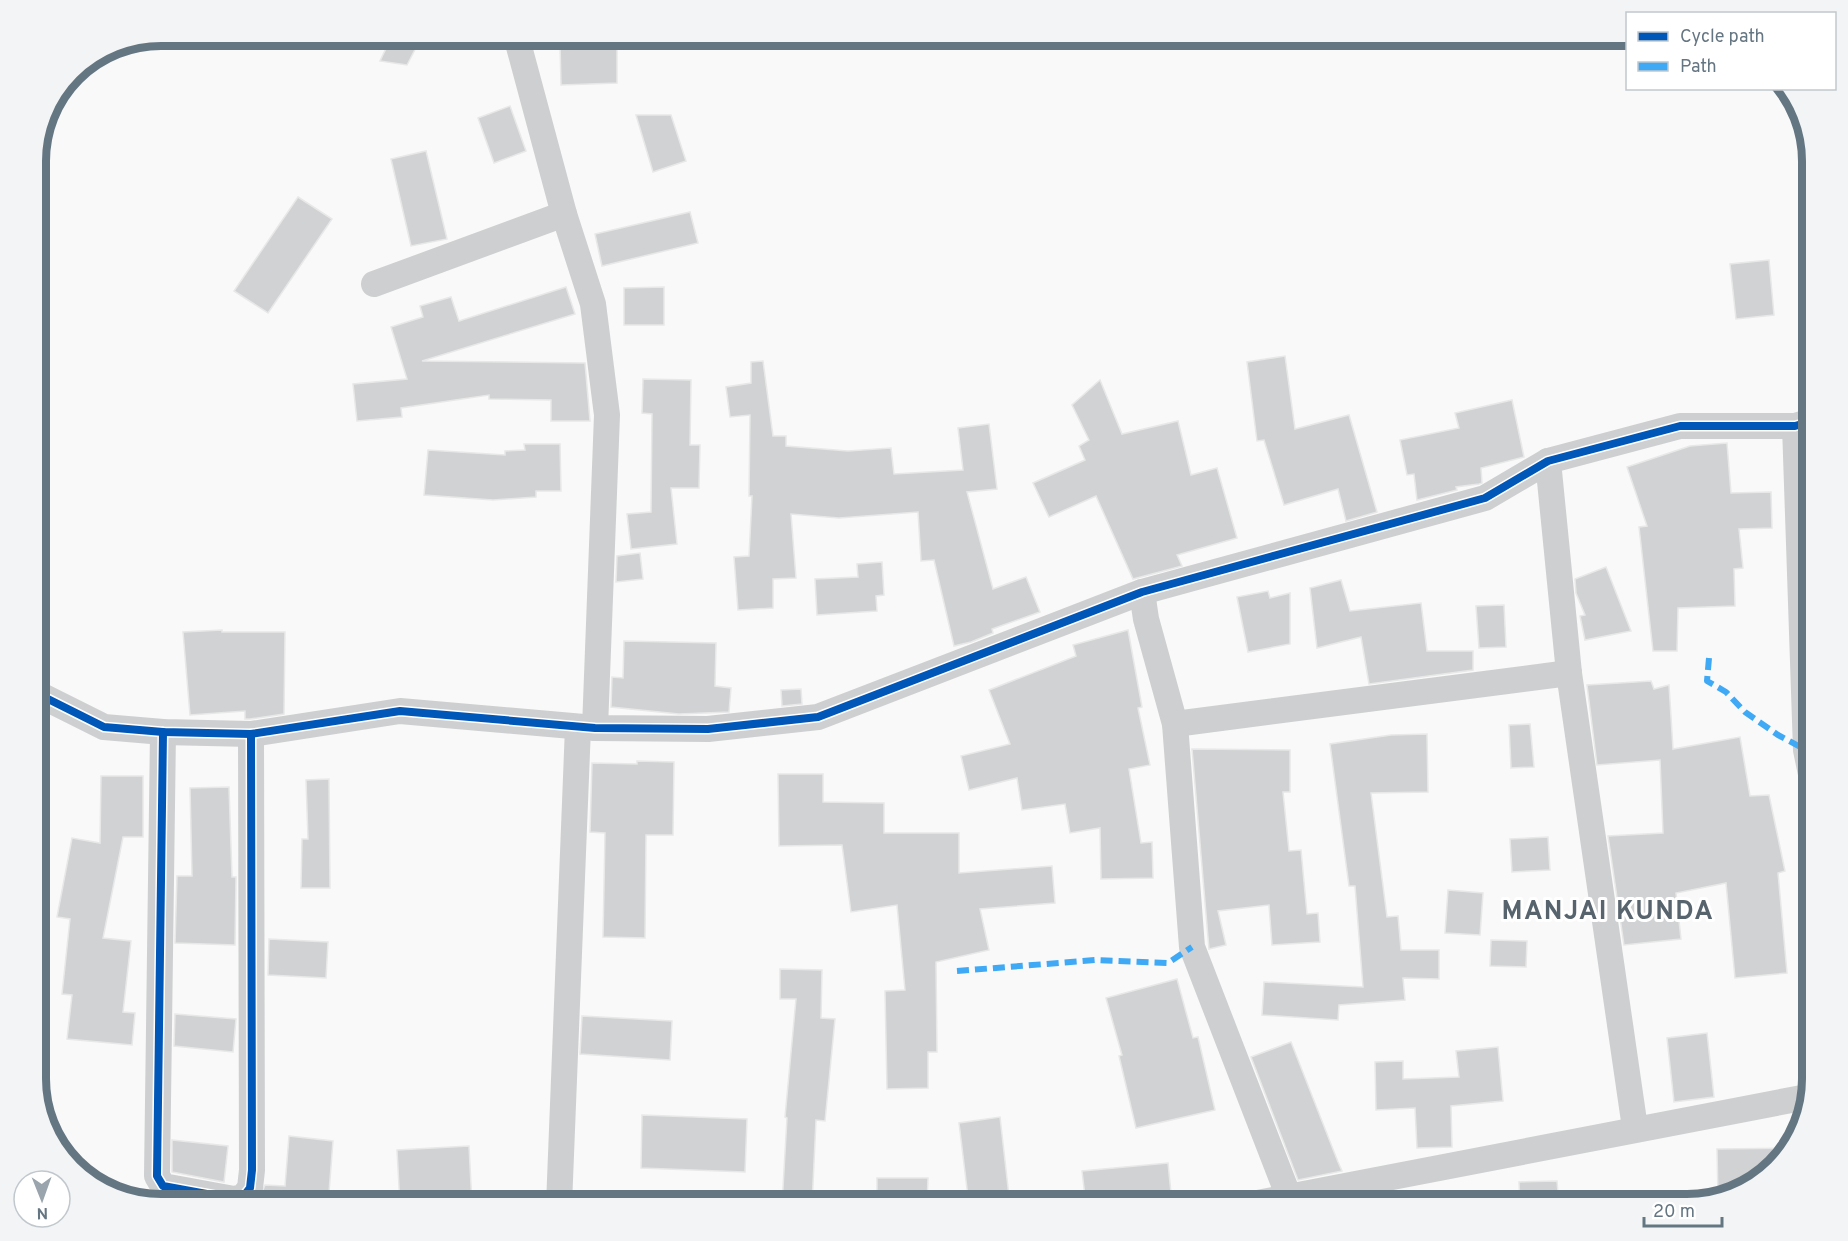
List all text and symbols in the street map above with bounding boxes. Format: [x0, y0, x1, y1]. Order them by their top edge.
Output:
legend [1626, 12, 1836, 90]
text: Cycle path [1680, 26, 1765, 49]
text: Path [1680, 56, 1717, 79]
district label: MANJAI KUNDA [1502, 896, 1714, 929]
north arrow [12, 1169, 72, 1229]
scale bar [1644, 1190, 1722, 1228]
text: 20 m [1653, 1201, 1695, 1224]
text: N [36, 1202, 48, 1222]

